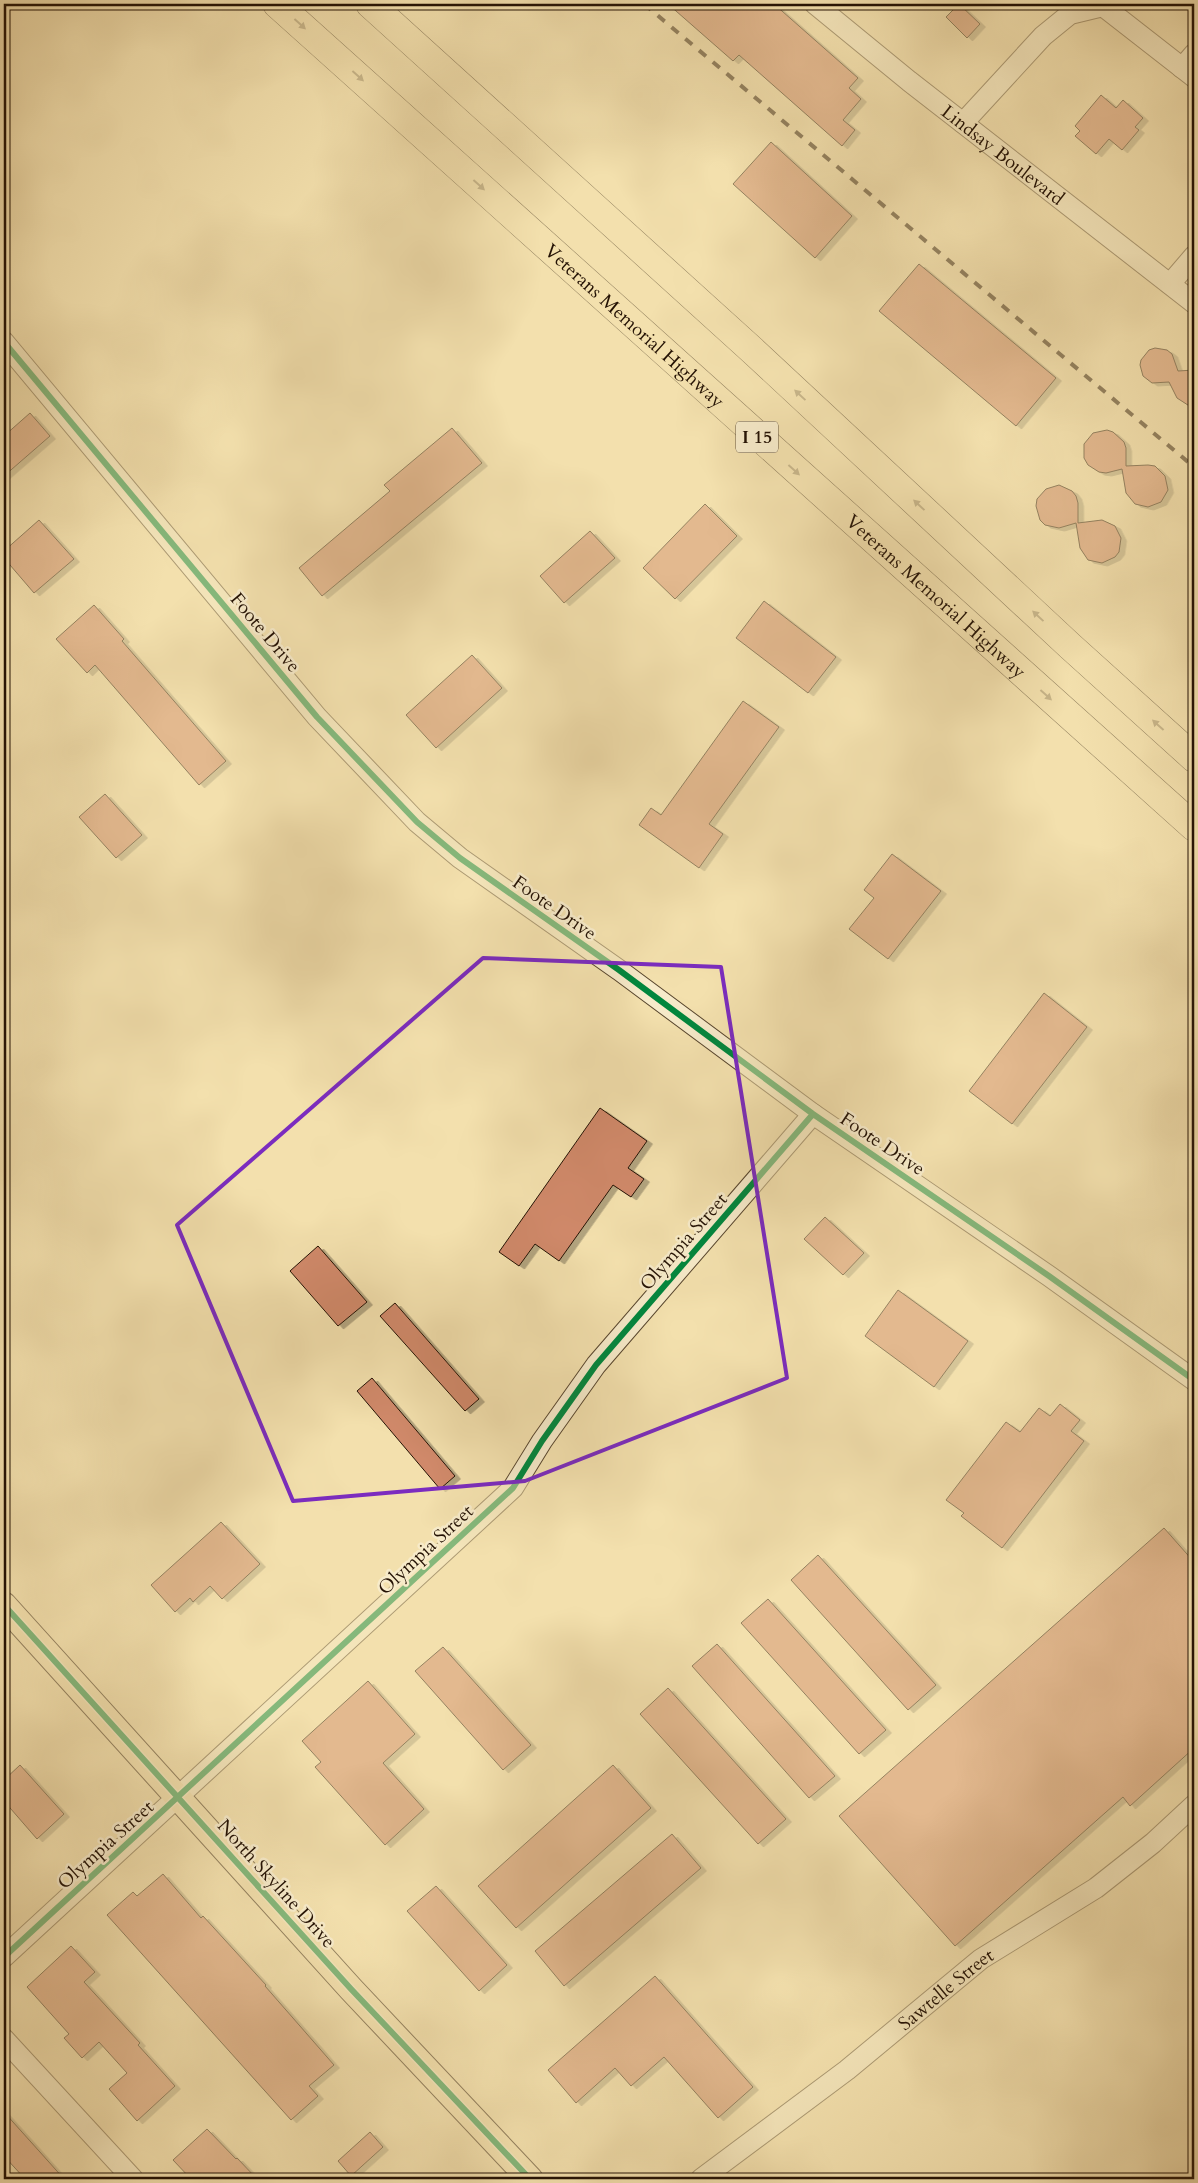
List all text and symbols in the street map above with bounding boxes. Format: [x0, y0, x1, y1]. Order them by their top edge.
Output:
one-way arrow [293, 18, 305, 30]
one-way arrow [351, 71, 364, 82]
street label: Lindsay Boulevard [936, 99, 1070, 211]
one-way arrow [472, 179, 484, 191]
street label: Veterans Memorial Highway [539, 238, 730, 414]
one-way arrow [793, 389, 806, 400]
road number: I 15 [736, 422, 778, 452]
one-way arrow [788, 464, 800, 476]
one-way arrow [913, 499, 925, 511]
street label: Veterans Memorial Highway [840, 509, 1031, 684]
street label: Foote Drive [224, 587, 306, 678]
one-way arrow [1032, 610, 1044, 622]
one-way arrow [1040, 689, 1052, 700]
one-way arrow [1153, 719, 1165, 731]
street label: Foote Drive [507, 869, 602, 946]
street label: Foote Drive [835, 1106, 930, 1182]
street label: Olympia Street [634, 1187, 734, 1296]
street label: Olympia Street [372, 1499, 479, 1601]
street label: Olympia Street [52, 1794, 160, 1895]
street label: North Skyline Drive [211, 1814, 341, 1954]
street label: Sawtelle Street [893, 1942, 999, 2037]

